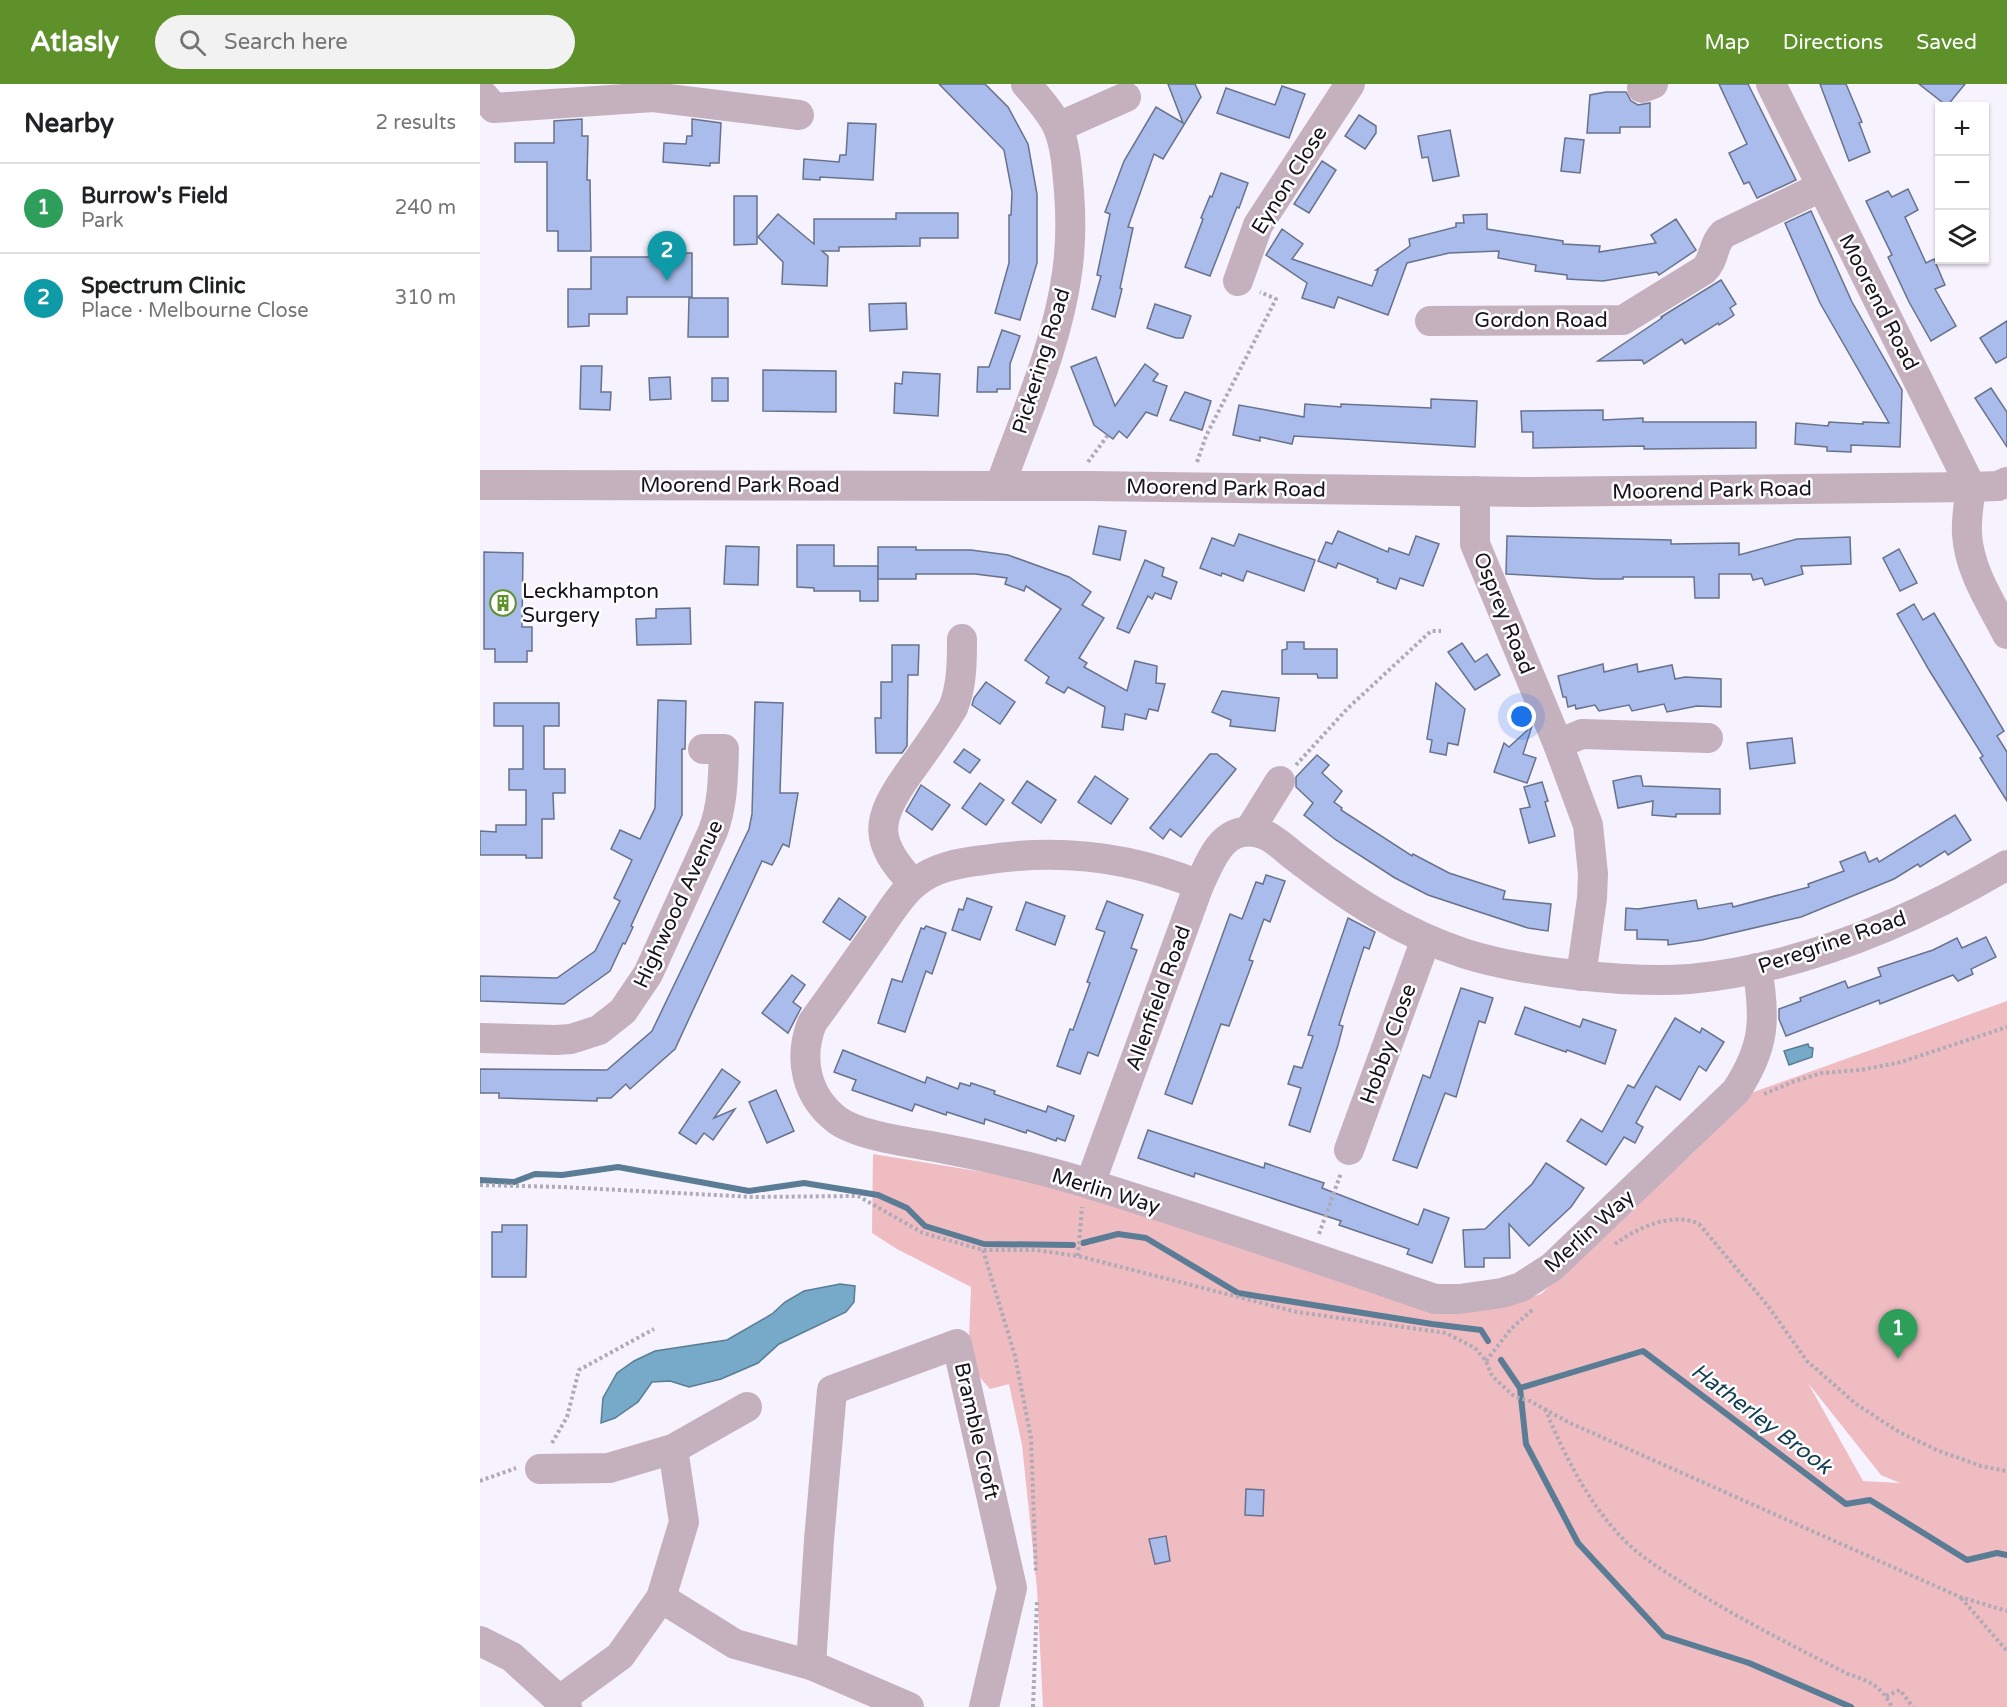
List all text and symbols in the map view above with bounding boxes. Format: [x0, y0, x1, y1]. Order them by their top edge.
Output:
search box [155, 15, 575, 69]
text: Atlasly [30, 25, 119, 59]
icon: search [176, 26, 209, 59]
text: Search here [224, 29, 348, 55]
text: Map [1704, 30, 1750, 55]
text: Directions [1783, 30, 1883, 55]
text: Saved [1916, 30, 1977, 55]
map controls [1935, 102, 1989, 264]
button: + [1935, 102, 1989, 156]
text: Nearby [24, 108, 114, 139]
text: 2 results [376, 111, 456, 135]
street label: Eynon Close [1246, 122, 1333, 239]
button: − [1935, 156, 1989, 210]
text: Burrow's Field [81, 183, 228, 209]
text: 1 [37, 196, 50, 220]
text: 240 m [395, 196, 456, 220]
text: Park [81, 209, 124, 233]
button: layers [1935, 210, 1989, 264]
street label: Moorend Road [1833, 230, 1924, 374]
pin: 2 [648, 232, 687, 281]
text: Spectrum Clinic [81, 273, 245, 299]
street label: Pickering Road [1007, 285, 1076, 437]
text: 2 [37, 286, 50, 310]
text: 310 m [395, 286, 456, 310]
text: Place · Melbourne Close [81, 299, 309, 323]
street label: Gordon Road [1474, 308, 1608, 333]
street label: Moorend Park Road [640, 473, 840, 498]
street label: Moorend Park Road [1126, 474, 1326, 503]
street label: Moorend Park Road [1612, 476, 1812, 505]
street label: Osprey Road [1468, 549, 1539, 678]
place label: Leckhampton Surgery [522, 579, 659, 628]
building icon: Leckhampton Surgery [488, 588, 518, 618]
your location [1507, 702, 1536, 731]
street label: Highwood Avenue [629, 816, 728, 992]
street label: Peregrine Road [1755, 905, 1909, 979]
street label: Allenfield Road [1121, 922, 1196, 1074]
street label: Hobby Close [1355, 981, 1422, 1108]
street label: Merlin Way [1049, 1163, 1163, 1220]
street label: Merlin Way [1539, 1185, 1639, 1278]
pin: 1 [1878, 1310, 1918, 1359]
water label: Hatherley Brook [1686, 1358, 1838, 1481]
street label: Bramble Croft [949, 1360, 1004, 1502]

